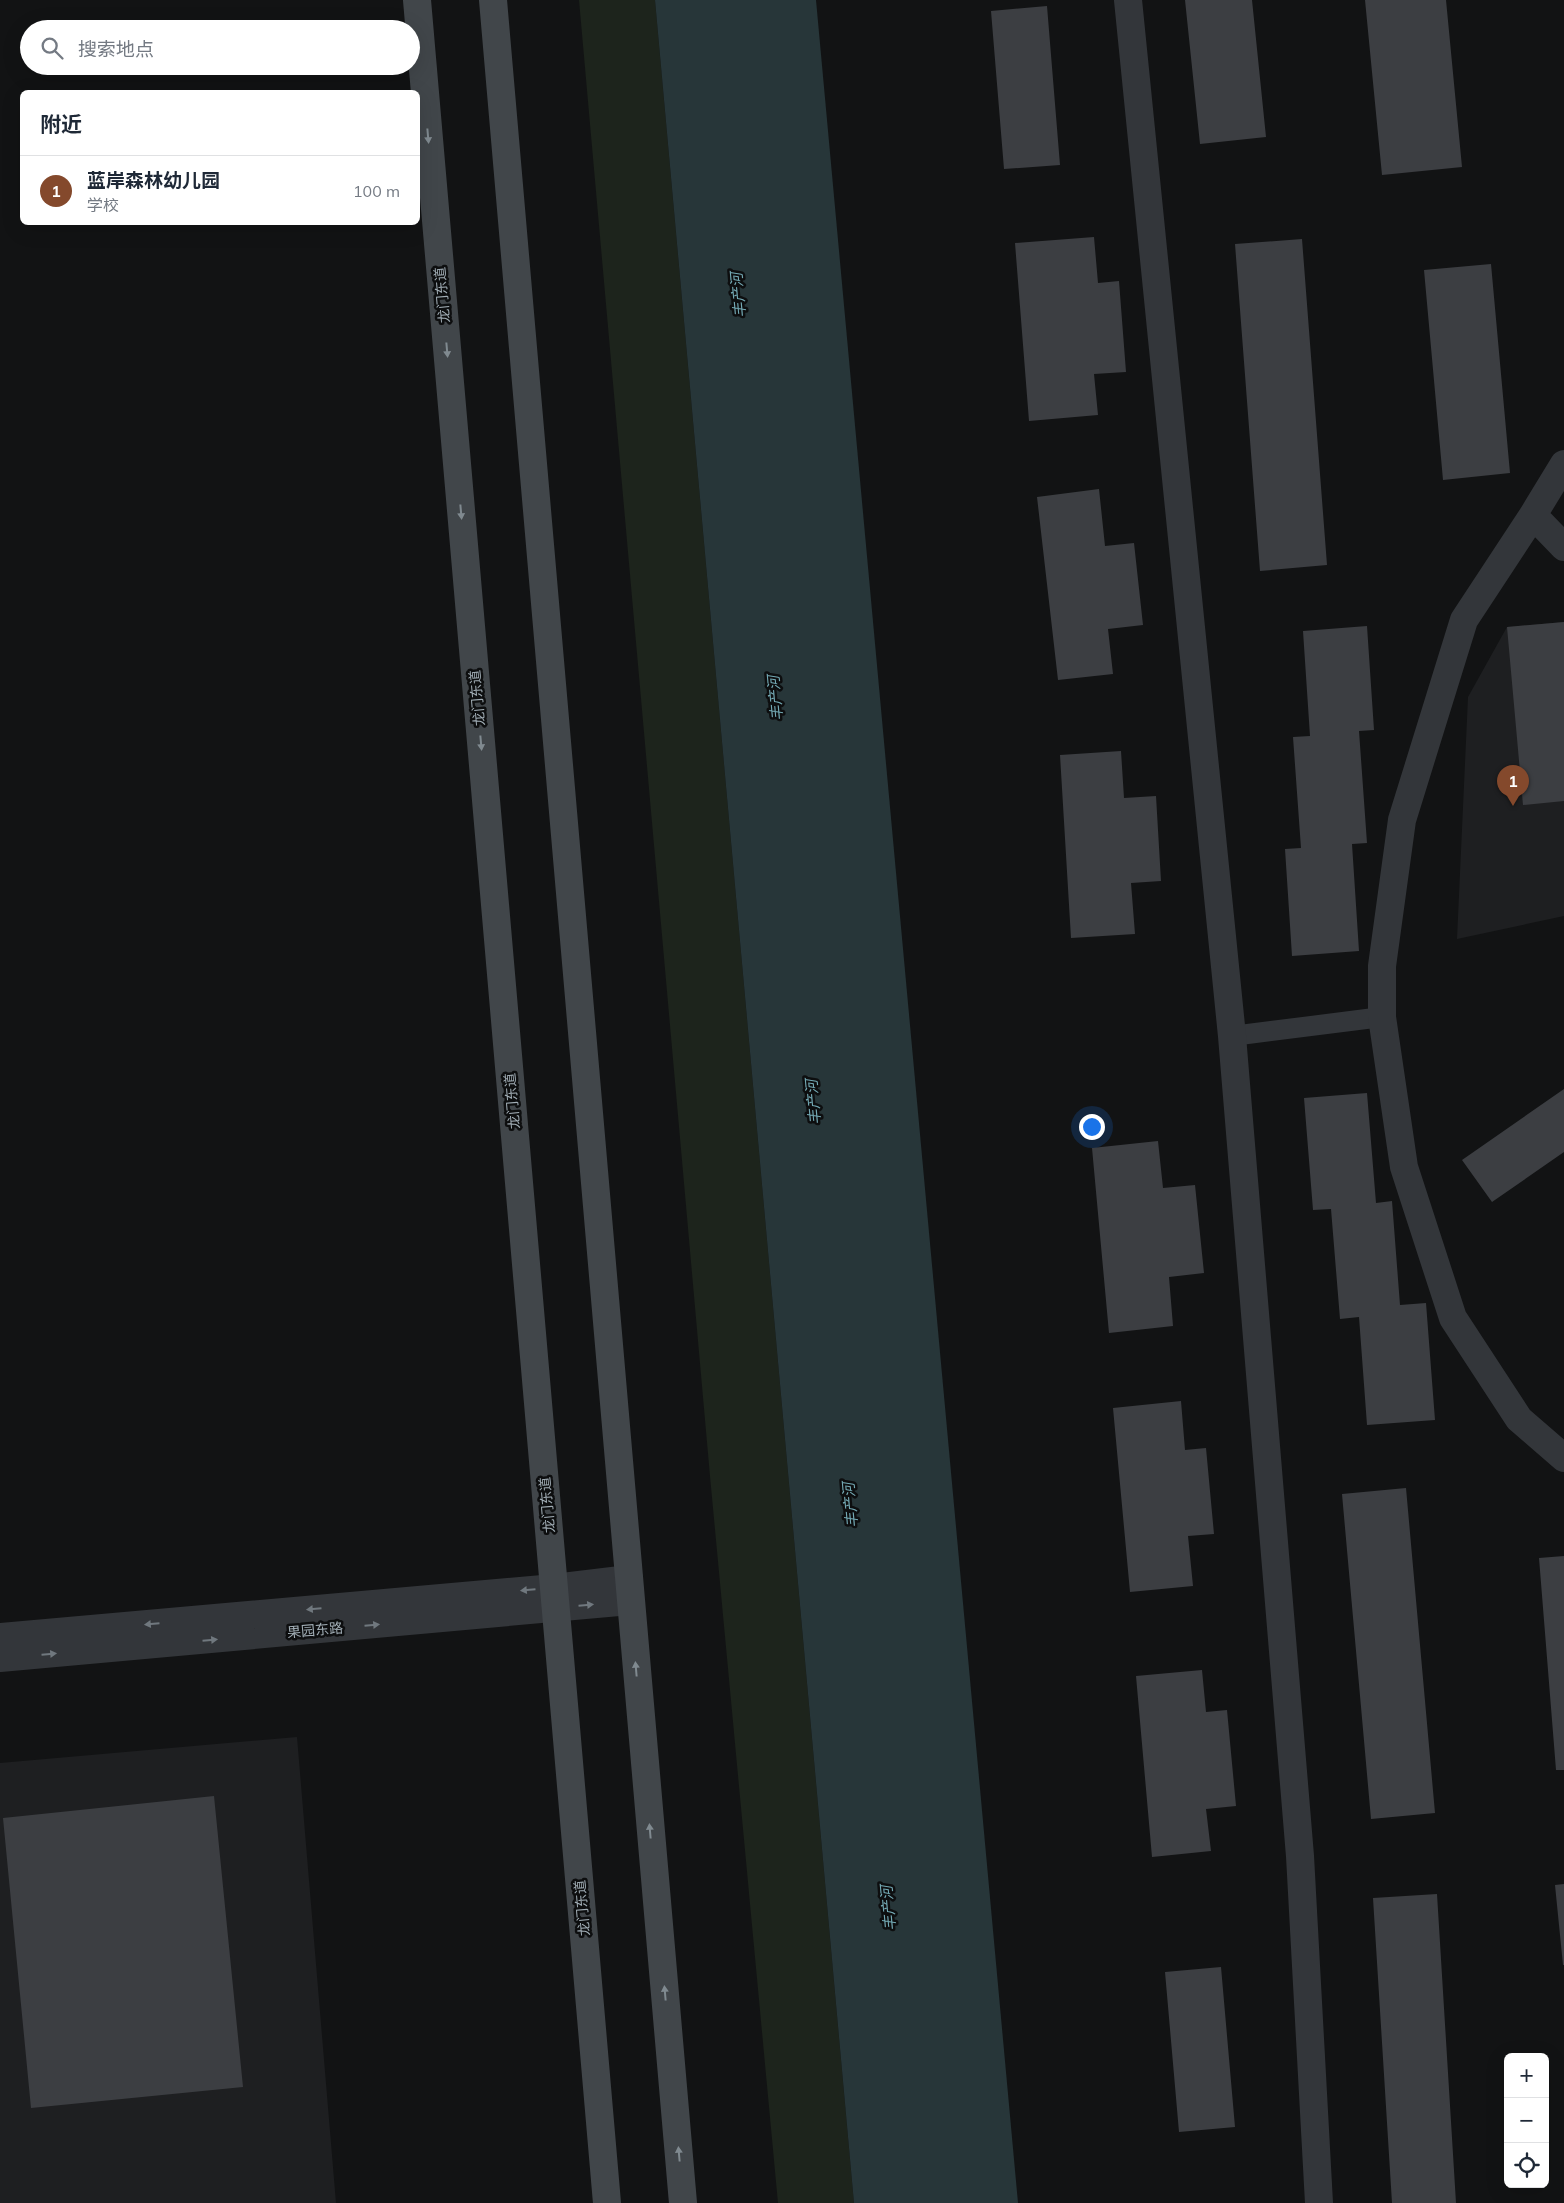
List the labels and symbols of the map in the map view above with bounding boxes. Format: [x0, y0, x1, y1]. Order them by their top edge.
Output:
one-way arrow [425, 128, 433, 144]
street label: 龙门东道 [431, 266, 453, 324]
water label: 丰产河 [726, 269, 749, 318]
one-way arrow [443, 342, 451, 358]
one-way arrow [457, 504, 465, 520]
street label: 龙门东道 [466, 669, 488, 727]
water label: 丰产河 [763, 672, 786, 721]
one-way arrow [477, 736, 485, 752]
pin: 1 [1497, 765, 1529, 806]
street label: 龙门东道 [501, 1072, 523, 1130]
water label: 丰产河 [801, 1076, 824, 1125]
your location [1079, 1114, 1105, 1140]
street label: 龙门东道 [536, 1476, 558, 1534]
water label: 丰产河 [838, 1479, 861, 1528]
one-way arrow [520, 1586, 536, 1594]
one-way arrow [579, 1601, 595, 1609]
one-way arrow [306, 1605, 322, 1613]
street label: 果园东路 [286, 1619, 344, 1641]
one-way arrow [144, 1620, 160, 1628]
one-way arrow [365, 1621, 381, 1629]
one-way arrow [203, 1635, 219, 1643]
one-way arrow [41, 1650, 57, 1658]
one-way arrow [632, 1661, 640, 1677]
one-way arrow [646, 1822, 654, 1838]
street label: 龙门东道 [571, 1879, 593, 1937]
water label: 丰产河 [876, 1882, 899, 1931]
one-way arrow [660, 1984, 668, 2000]
one-way arrow [675, 2146, 683, 2162]

